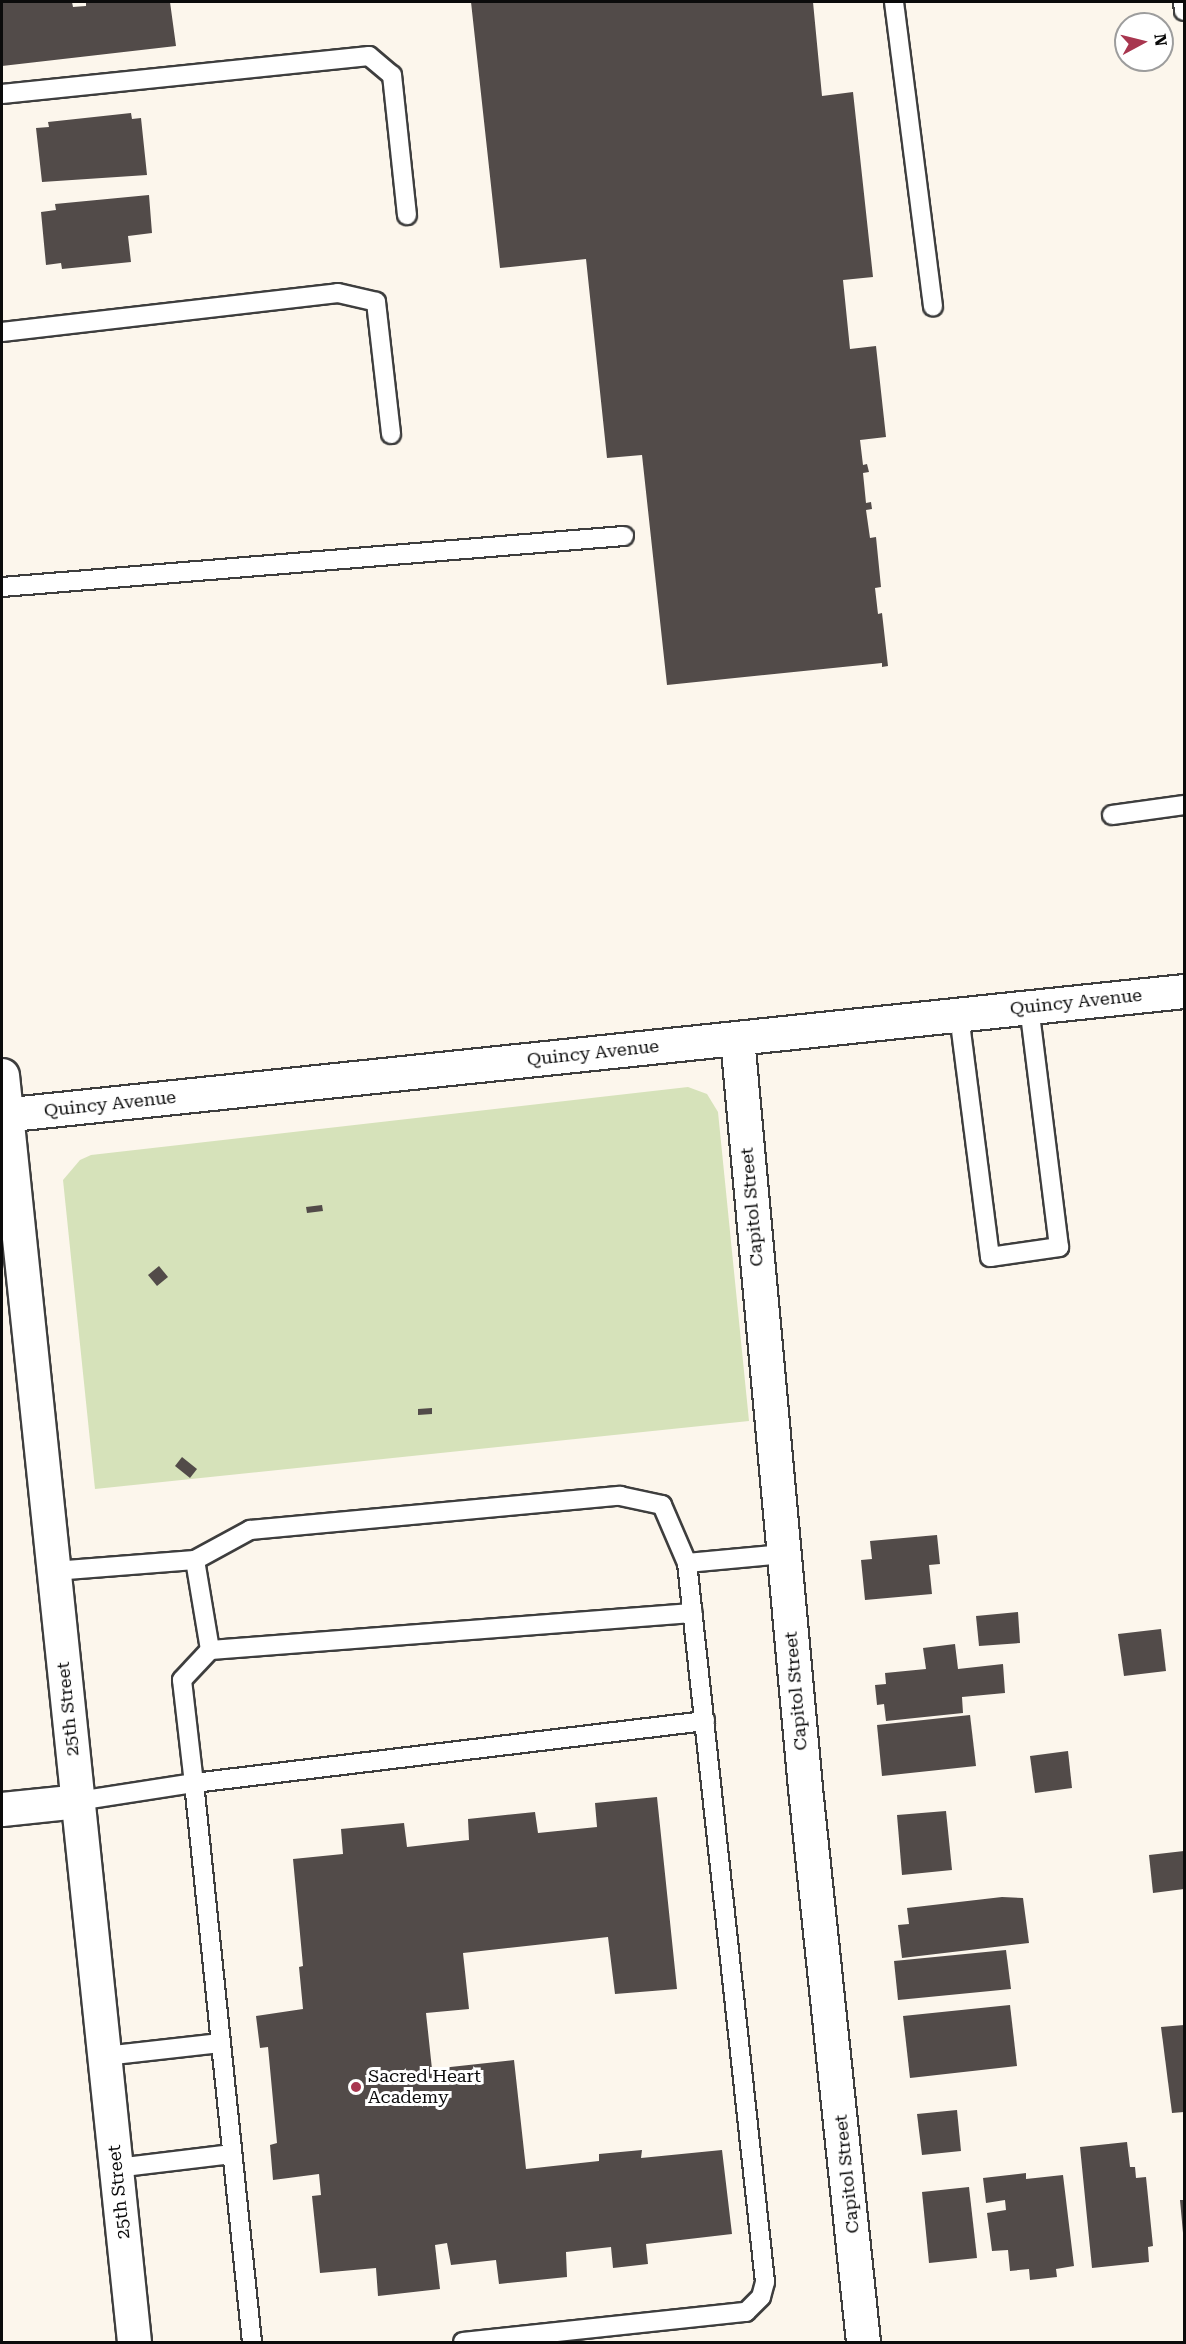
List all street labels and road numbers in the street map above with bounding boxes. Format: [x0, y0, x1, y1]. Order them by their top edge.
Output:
street label: Quincy Avenue [1009, 984, 1143, 1020]
street label: Quincy Avenue [526, 1035, 660, 1071]
street label: Quincy Avenue [43, 1086, 177, 1122]
street label: Capitol Street [736, 1147, 768, 1267]
street label: Capitol Street [780, 1631, 812, 1751]
street label: 25th Street [52, 1661, 84, 1757]
street label: Capitol Street [830, 2113, 864, 2235]
street label: 25th Street [103, 2144, 135, 2240]

